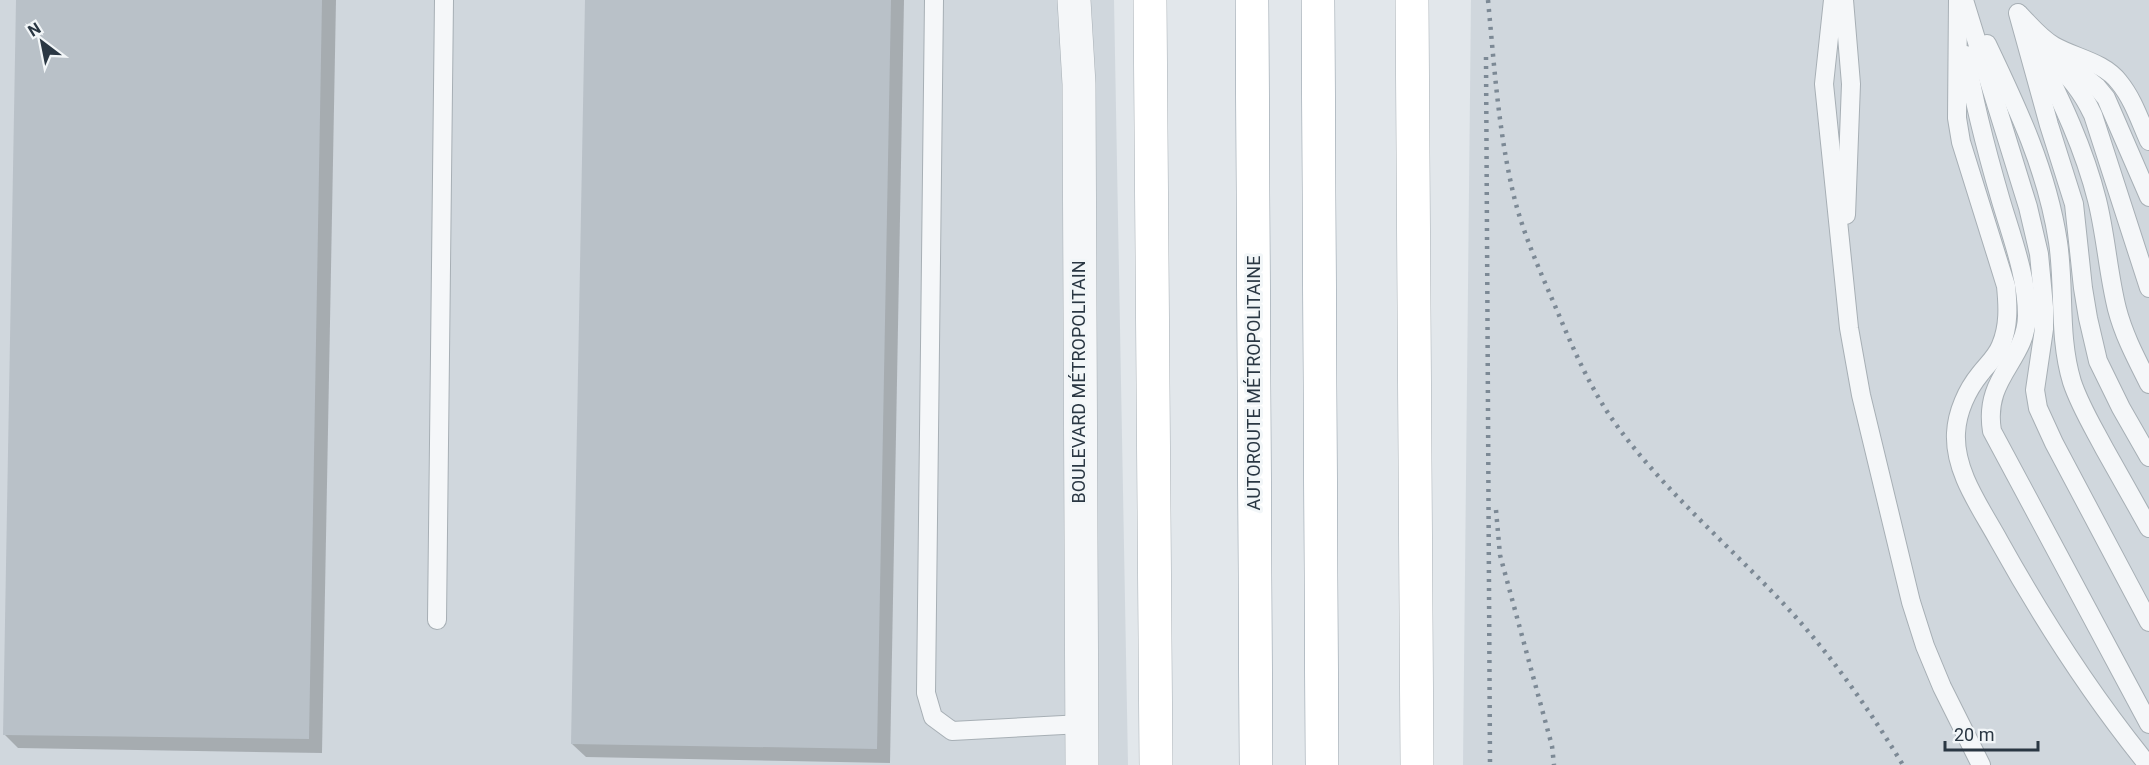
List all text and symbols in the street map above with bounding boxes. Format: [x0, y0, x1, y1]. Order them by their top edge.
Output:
north arrow [12, 12, 72, 72]
text: N [24, 19, 44, 41]
street label: AUTOROUTE MÉTROPOLITAINE [1243, 256, 1264, 510]
street label: BOULEVARD MÉTROPOLITAIN [1068, 260, 1089, 504]
scale bar [1945, 714, 2038, 752]
text: 20 m [1954, 724, 1994, 745]

